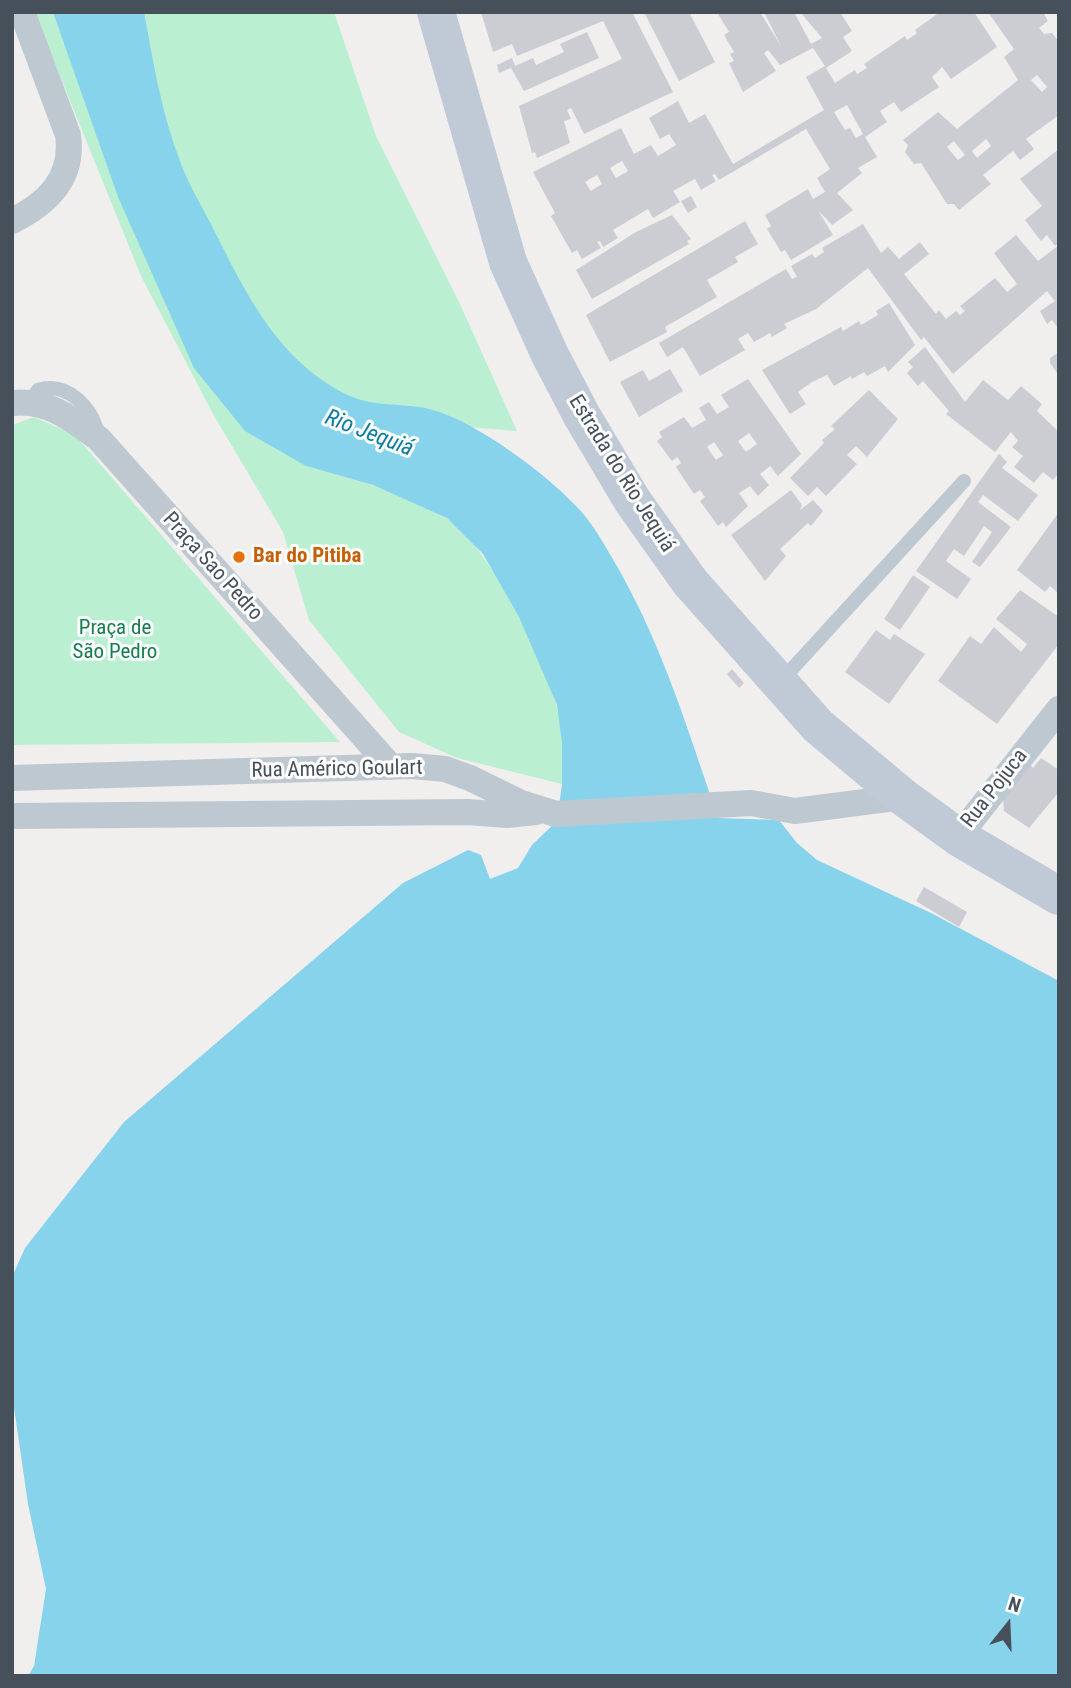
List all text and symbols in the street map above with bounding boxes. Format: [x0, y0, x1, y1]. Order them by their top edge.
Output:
street label: Estrada do Rio Jequiá [563, 391, 679, 557]
water label: Rio Jequiá [321, 405, 417, 463]
street label: Praça Sao Pedro [157, 508, 267, 626]
place label: Bar do Pitiba [253, 544, 361, 570]
marker: Bar do Pitiba [231, 549, 247, 565]
park label: Praça de São Pedro [73, 616, 157, 666]
street label: Rua Pojuca [956, 745, 1034, 833]
street label: Rua Américo Goulart [251, 756, 423, 784]
north arrow [973, 1590, 1043, 1660]
text: N [1006, 1592, 1024, 1617]

